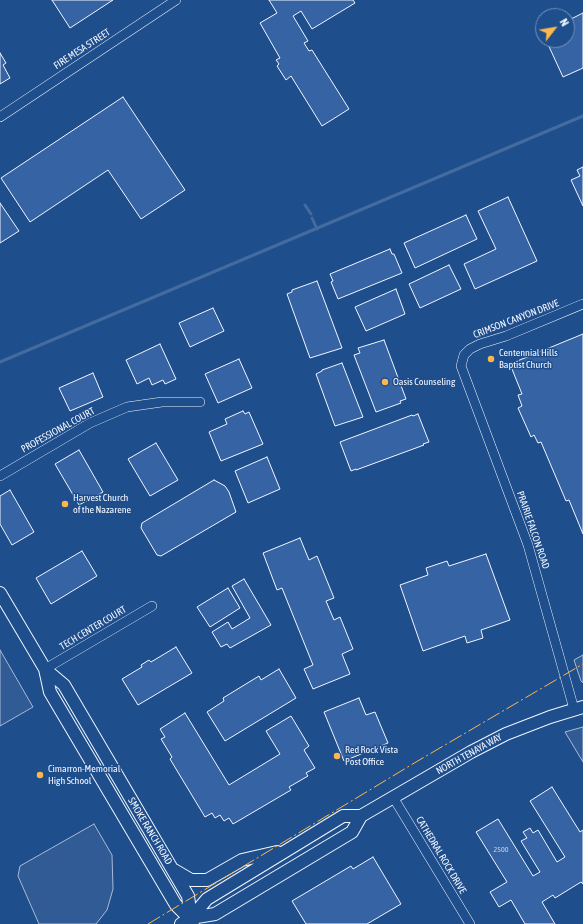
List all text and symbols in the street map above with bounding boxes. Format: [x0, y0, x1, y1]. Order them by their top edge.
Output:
north arrow [535, 8, 575, 48]
text: N [558, 16, 571, 28]
street label: FIRE MESA STREET [51, 26, 113, 72]
street label: CRIMSON CANYON DRIVE [471, 297, 561, 341]
place label: Centennial Hills Baptist Church [499, 347, 558, 370]
marker: Centennial Hills Baptist Church [486, 354, 496, 364]
place label: Oasis Counseling [393, 376, 455, 388]
marker: Oasis Counseling [380, 377, 390, 387]
street label: PROFESSIONAL COURT [19, 405, 97, 455]
street label: PRAIRIE FALCON ROAD [514, 489, 552, 571]
place label: Harvest Church of the Nazarene [73, 492, 131, 516]
marker: Harvest Church of the Nazarene [60, 499, 70, 509]
street label: TECH CENTER COURT [58, 603, 128, 653]
street label: NORTH TENAYA WAY [434, 731, 504, 777]
place label: Red Rock Vista Post Office [345, 744, 398, 768]
marker: Red Rock Vista Post Office [332, 751, 342, 761]
place label: Cimarron-Memorial High School [48, 763, 120, 786]
marker: Cimarron-Memorial High School [35, 770, 45, 780]
street label: SMOKE RANCH ROAD [125, 795, 175, 867]
street label: CATHEDRAL ROCK DRIVE [413, 814, 469, 896]
house number: 2500 [493, 844, 509, 854]

